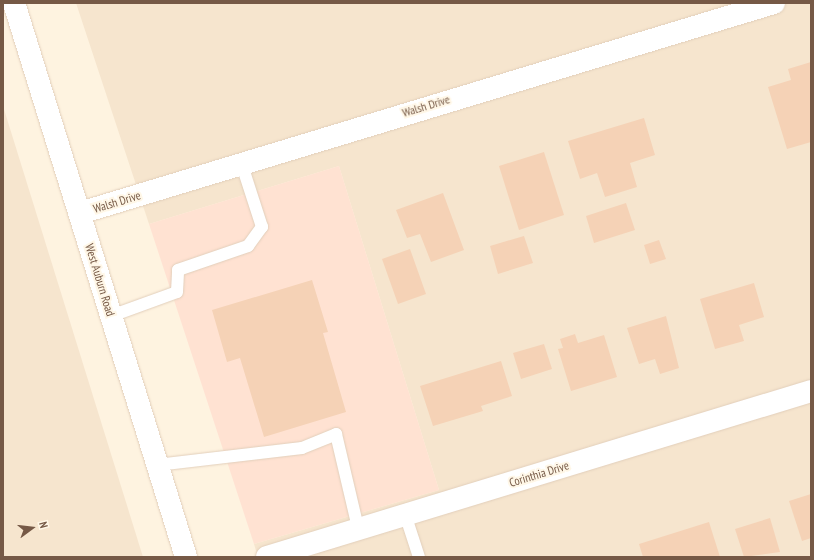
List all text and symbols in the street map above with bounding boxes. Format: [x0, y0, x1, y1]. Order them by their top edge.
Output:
street label: Walsh Drive [400, 92, 452, 120]
street label: Walsh Drive [91, 188, 143, 216]
street label: West Auburn Road [82, 242, 118, 318]
street label: Corinthia Drive [507, 458, 571, 490]
north arrow [12, 508, 52, 548]
text: N [36, 520, 51, 530]

